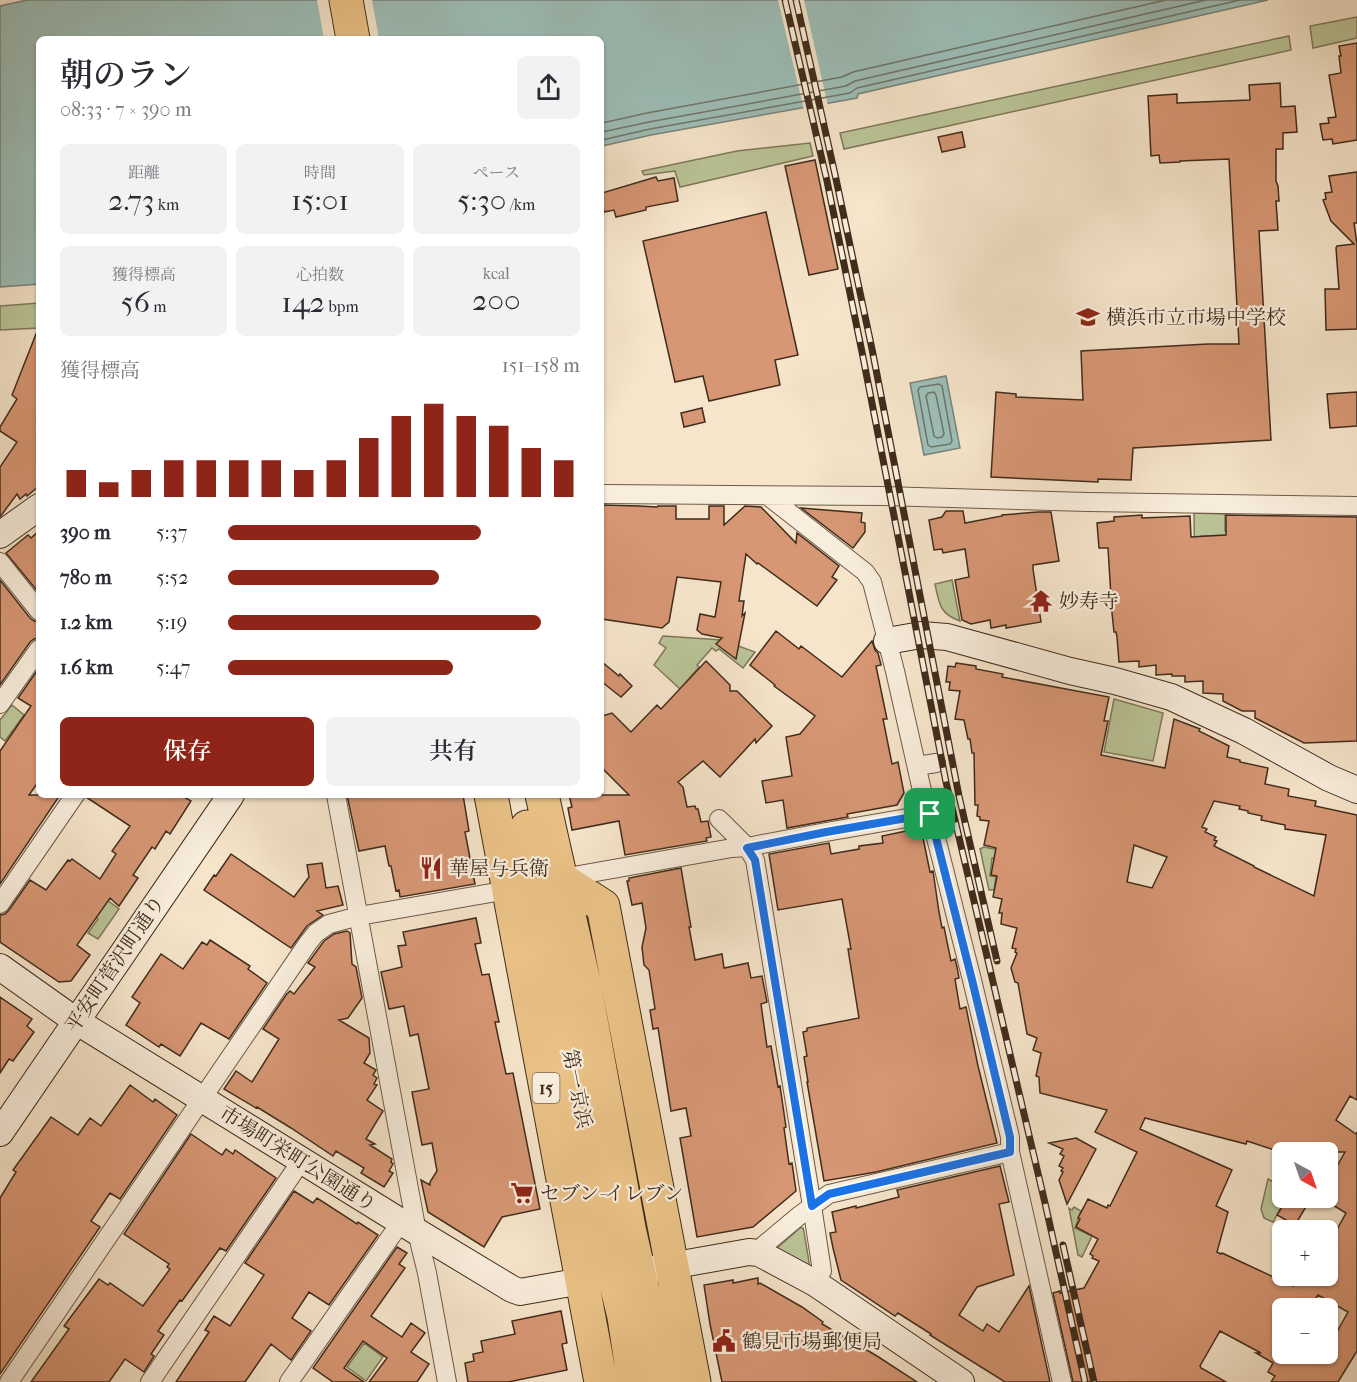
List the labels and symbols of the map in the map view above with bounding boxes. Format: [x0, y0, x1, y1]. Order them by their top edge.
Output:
school or university icon: 横浜市立市場中学校 [1075, 304, 1101, 330]
place label: 横浜市立市場中学校 [1106, 306, 1286, 329]
temple icon: 妙寿寺 [1028, 588, 1054, 614]
place label: 妙寿寺 [1059, 590, 1119, 613]
pin [904, 788, 955, 839]
restaurant icon: 華屋与兵衛 [418, 855, 444, 881]
place label: 華屋与兵衛 [449, 857, 549, 880]
street label: 平安町菅沢町通り [61, 891, 169, 1037]
street label: 第一京浜 [558, 1048, 596, 1130]
road number: 15 [532, 1073, 560, 1103]
street label: 市場町栄町公園通り [216, 1102, 380, 1216]
north arrow [1272, 1142, 1338, 1208]
supermarket icon: セブン-イレブン [509, 1180, 535, 1206]
place label: セブン-イレブン [540, 1182, 684, 1205]
public building icon: 鶴見市場郵便局 [711, 1328, 737, 1354]
place label: 鶴見市場郵便局 [742, 1330, 882, 1353]

